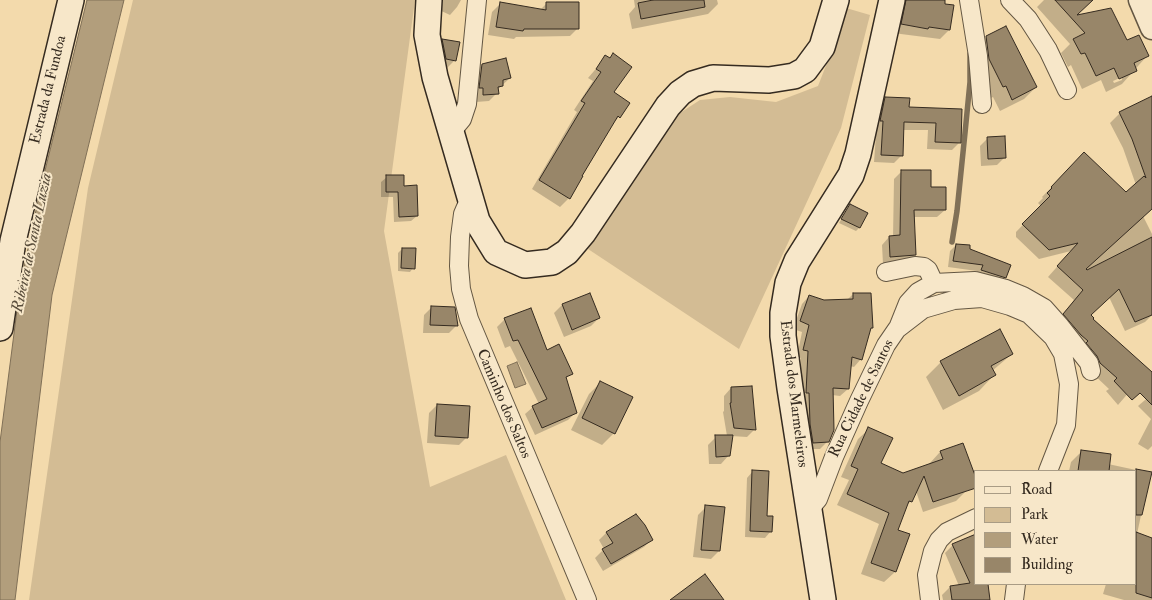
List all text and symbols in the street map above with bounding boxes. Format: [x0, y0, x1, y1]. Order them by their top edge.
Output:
street label: Estrada da Fundoa [27, 34, 71, 146]
water label: Ribeira de Santa Luzia [9, 172, 57, 314]
street label: Estrada dos Marmeleiros [775, 319, 811, 469]
street label: Rua Cidade de Santos [826, 337, 898, 461]
street label: Caminho dos Saltos [472, 347, 534, 461]
legend [974, 470, 1137, 585]
text: Road [1021, 480, 1052, 499]
text: Park [1021, 505, 1048, 524]
text: Water [1021, 530, 1058, 549]
text: Building [1021, 555, 1073, 574]

